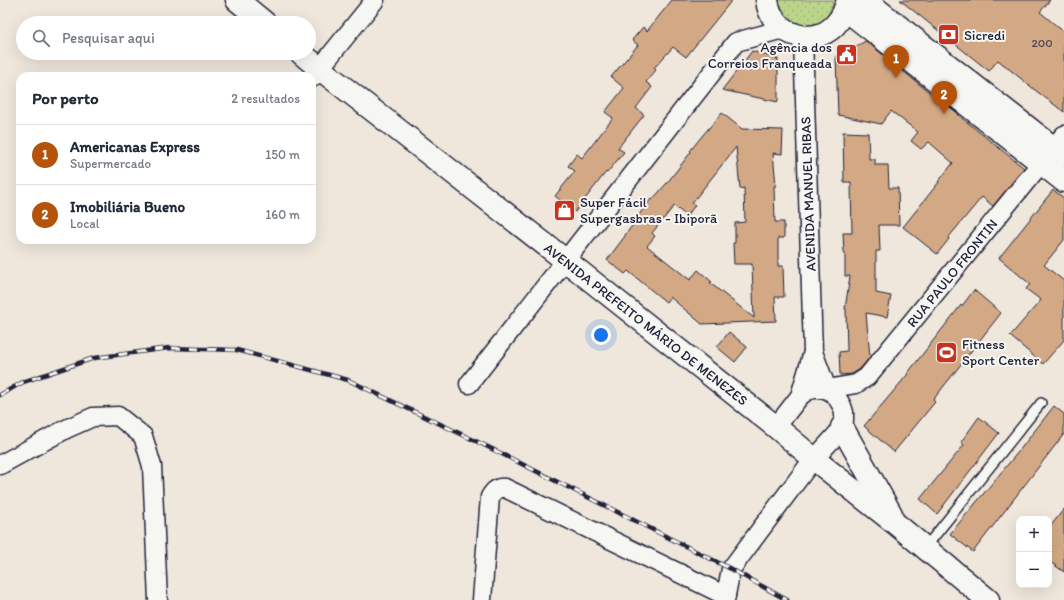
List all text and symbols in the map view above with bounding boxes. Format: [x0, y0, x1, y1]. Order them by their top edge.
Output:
search box [16, 16, 316, 60]
bank icon: Sicredi [935, 22, 961, 48]
icon: search [30, 27, 52, 49]
place label: Sicredi [964, 27, 1005, 44]
text: Pesquisar aqui [62, 29, 155, 47]
house number: 200 [1031, 36, 1053, 50]
place label: Agência dos Correios Franqueada [708, 39, 833, 72]
public building icon: Agência dos Correios Franqueada [834, 42, 860, 68]
pin: 1 [883, 45, 909, 78]
pin: 2 [931, 81, 957, 114]
text: Por perto [32, 88, 99, 108]
text: 2 resultados [231, 91, 300, 106]
street label: AVENIDA MANUEL RIBAS [797, 116, 820, 272]
text: Americanas Express [70, 138, 200, 156]
text: 1 [42, 147, 48, 162]
text: 150 m [265, 147, 300, 162]
text: Supermercado [70, 156, 151, 171]
place label: Super Fácil Supergasbras - Ibiporã [580, 194, 718, 227]
shop icon: Super Fácil Supergasbras - Ibiporã [552, 197, 578, 223]
text: Imobiliária Bueno [70, 198, 185, 216]
text: 2 [42, 207, 48, 222]
text: 160 m [265, 207, 300, 222]
text: Local [70, 216, 99, 231]
street label: RUA PAULO FRONTIN [904, 216, 1001, 331]
street label: AVENIDA PREFEITO MÁRIO DE MENEZES [540, 240, 751, 409]
your location [591, 325, 611, 345]
place label: Fitness Sport Center [962, 336, 1040, 369]
sports icon: Fitness Sport Center [933, 339, 959, 365]
map controls [1016, 516, 1052, 588]
button: + [1016, 516, 1052, 552]
button: − [1016, 552, 1052, 588]

